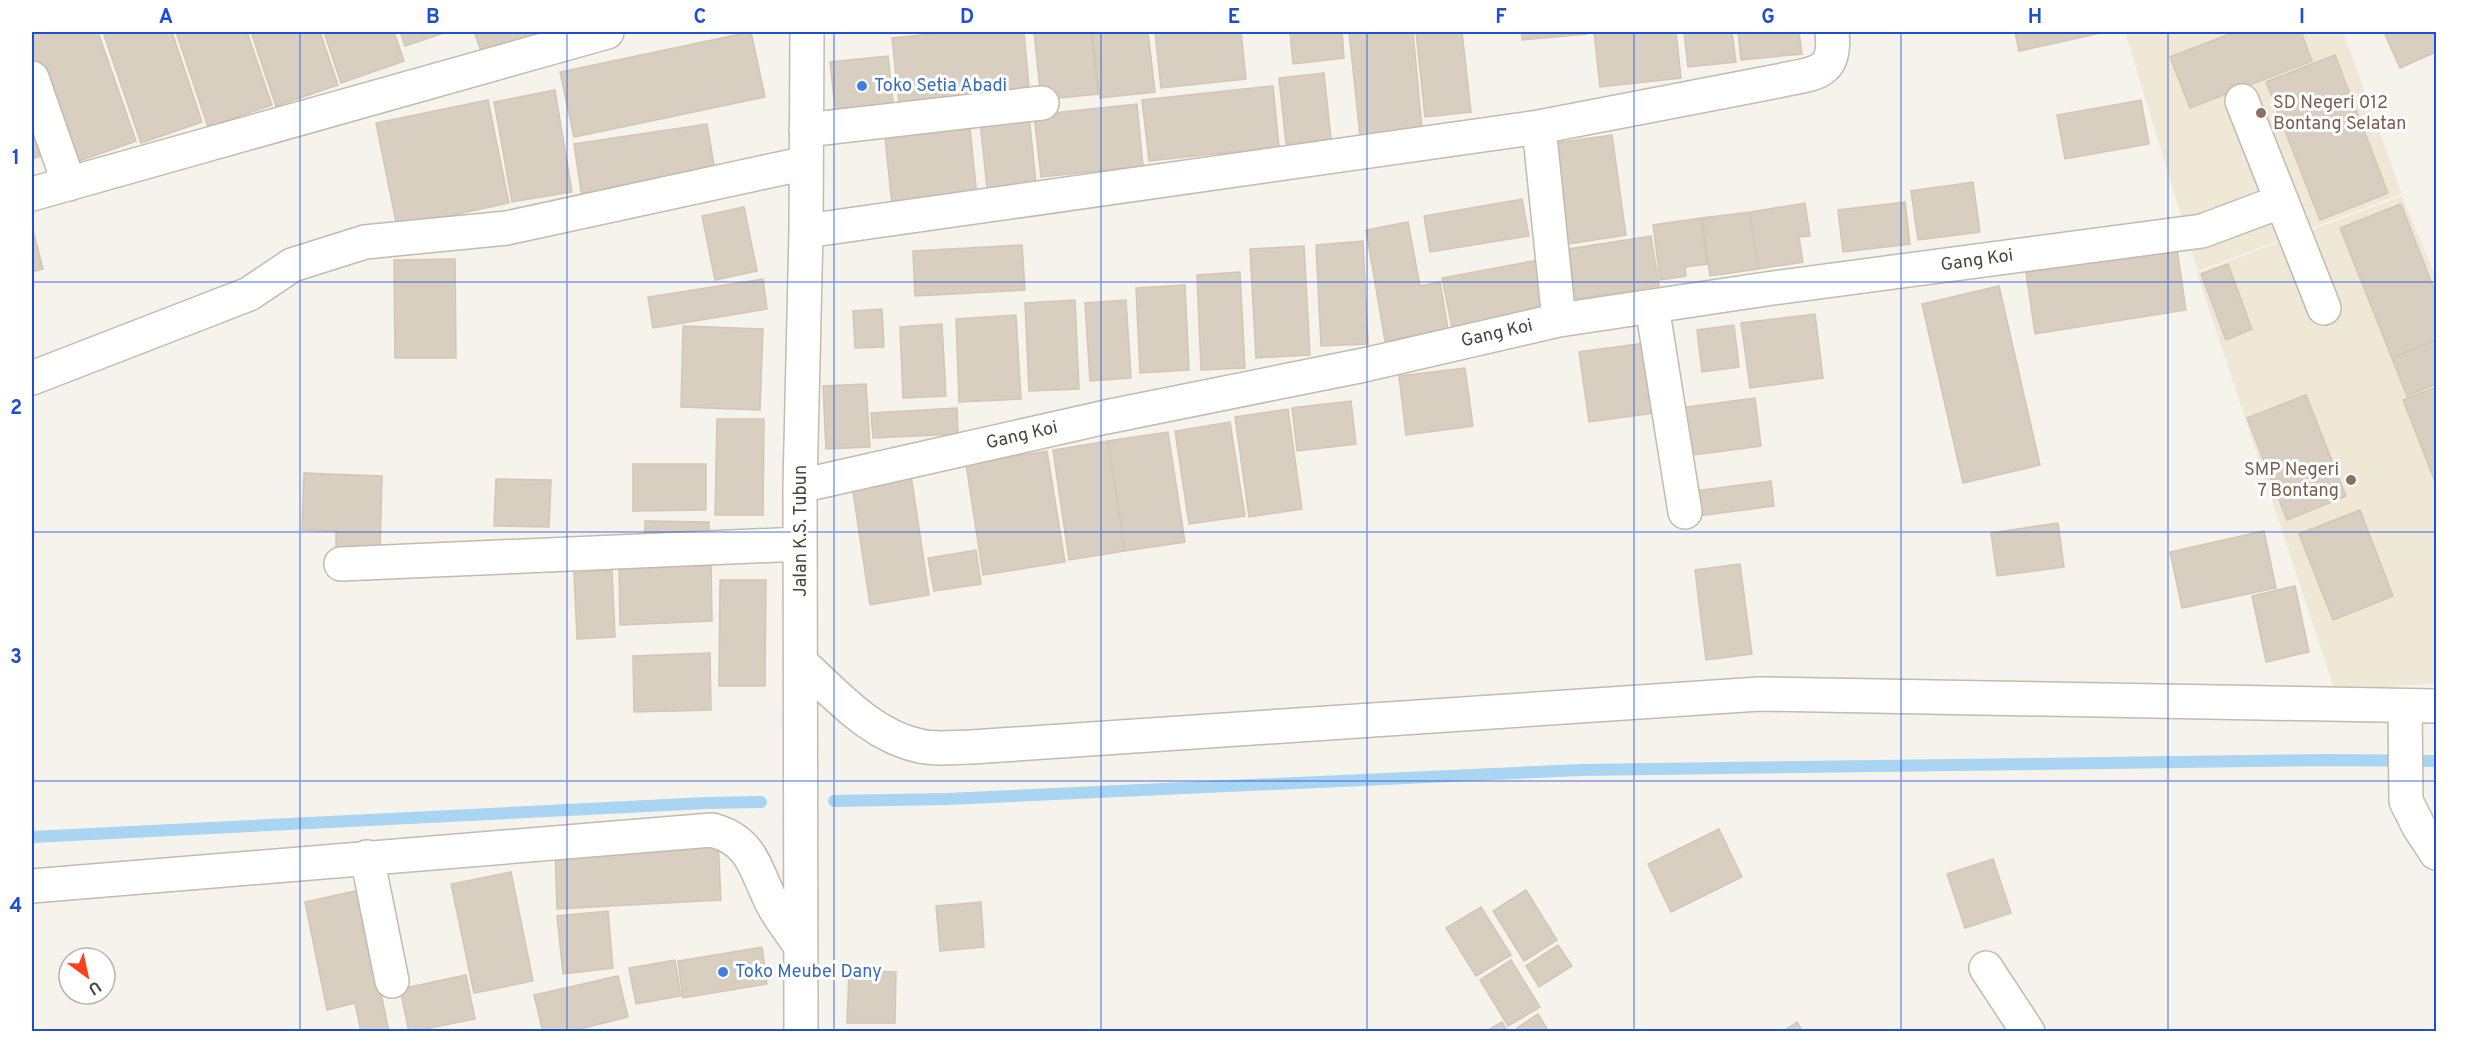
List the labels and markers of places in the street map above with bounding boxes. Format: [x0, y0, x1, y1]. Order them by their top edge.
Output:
place label: Toko Setia Abadi [874, 75, 1007, 98]
marker: Toko Setia Abadi [855, 79, 869, 93]
place label: SD Negeri 012 Bontang Selatan [2273, 92, 2406, 136]
marker: SD Negeri 012 Bontang Selatan [2254, 106, 2268, 120]
place label: SMP Negeri 7 Bontang [2244, 459, 2339, 503]
marker: SMP Negeri 7 Bontang [2344, 473, 2358, 487]
place label: Toko Meubel Dany [735, 961, 882, 984]
marker: Toko Meubel Dany [716, 965, 730, 979]

